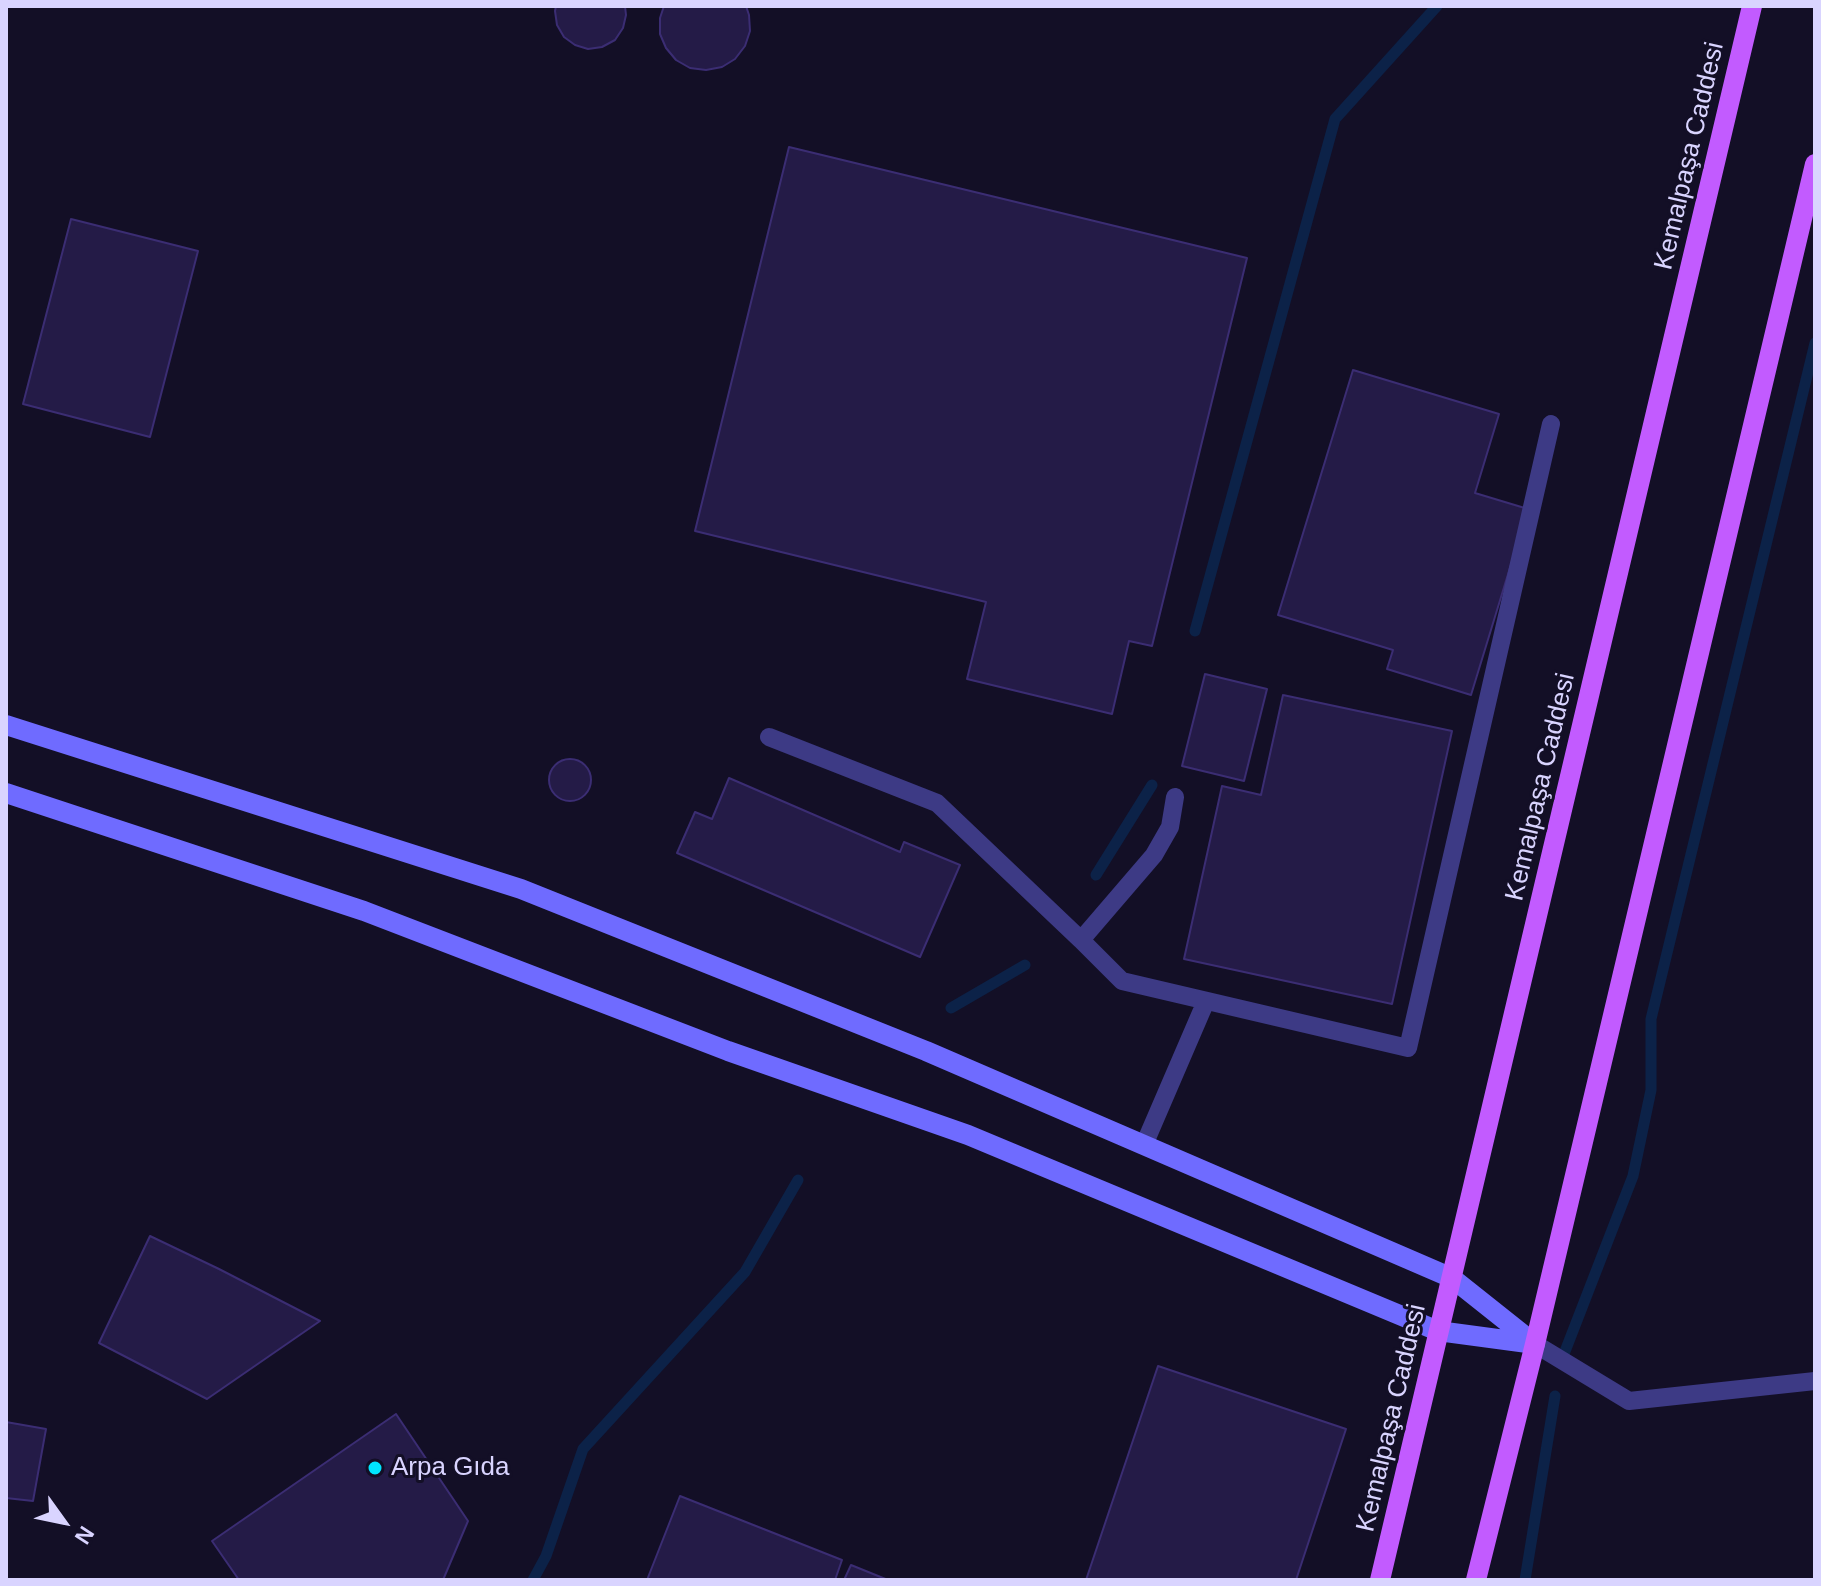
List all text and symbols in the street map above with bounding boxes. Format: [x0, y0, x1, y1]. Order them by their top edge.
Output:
street label: Kemalpaşa Caddesi [1649, 39, 1731, 273]
street label: Kemalpaşa Caddesi [1500, 670, 1582, 904]
street label: Kemalpaşa Caddesi [1351, 1301, 1433, 1535]
place label: Arpa Gıda [391, 1452, 510, 1484]
marker: Arpa Gıda [366, 1459, 384, 1477]
north arrow [24, 1482, 104, 1562]
text: N [70, 1522, 99, 1549]

